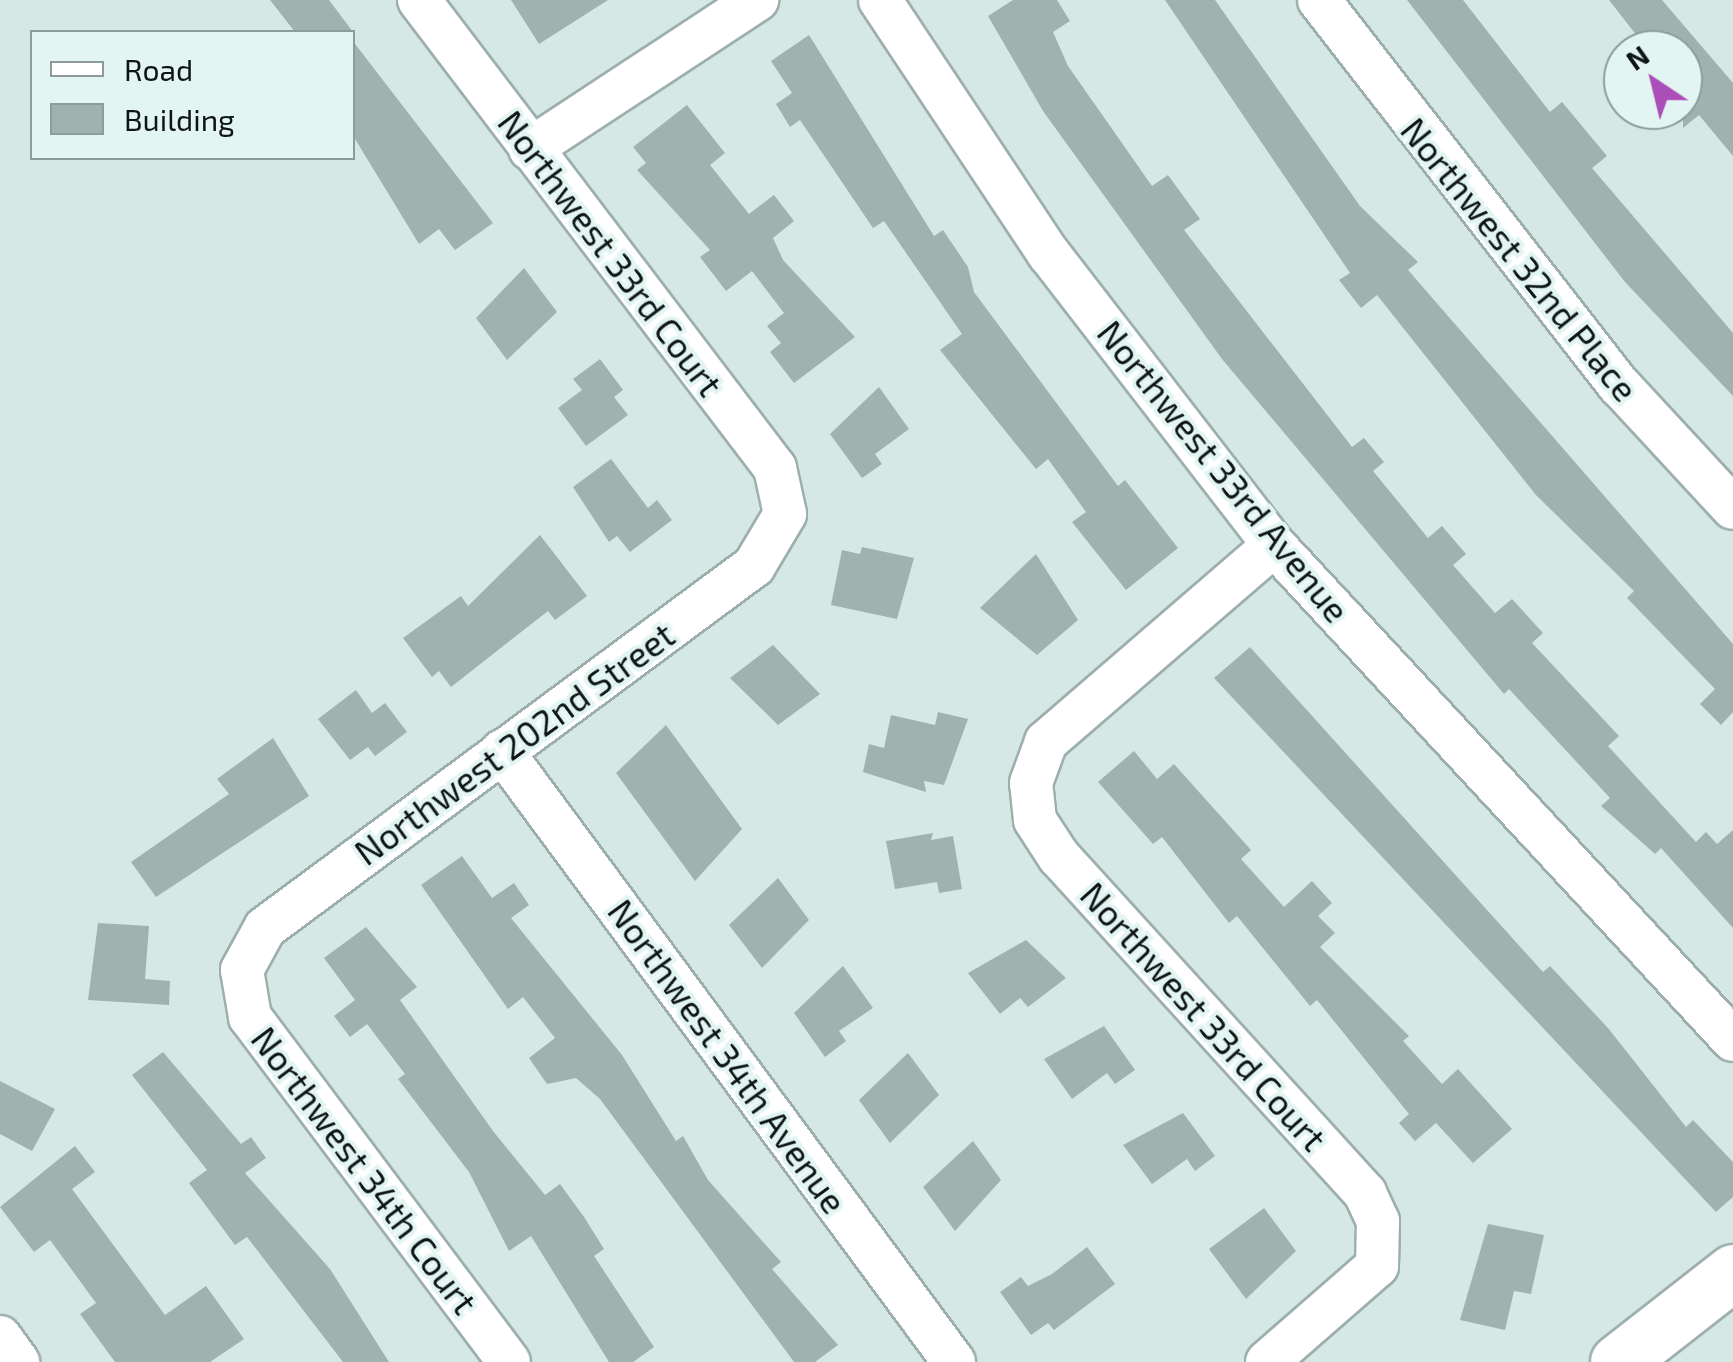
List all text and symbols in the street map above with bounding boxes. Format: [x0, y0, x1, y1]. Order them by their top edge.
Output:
legend [30, 30, 355, 160]
north arrow [1603, 30, 1703, 130]
text: N [1619, 37, 1655, 77]
text: Road [124, 51, 193, 87]
text: Building [124, 101, 235, 137]
street label: Northwest 33rd Court [490, 102, 732, 404]
street label: Northwest 32nd Place [1393, 109, 1647, 409]
street label: Northwest 33rd Avenue [1089, 312, 1359, 630]
street label: Northwest 202nd Street [346, 613, 682, 873]
street label: Northwest 33rd Court [1073, 873, 1335, 1159]
street label: Northwest 34th Avenue [600, 891, 856, 1221]
street label: Northwest 34th Court [243, 1018, 487, 1322]

